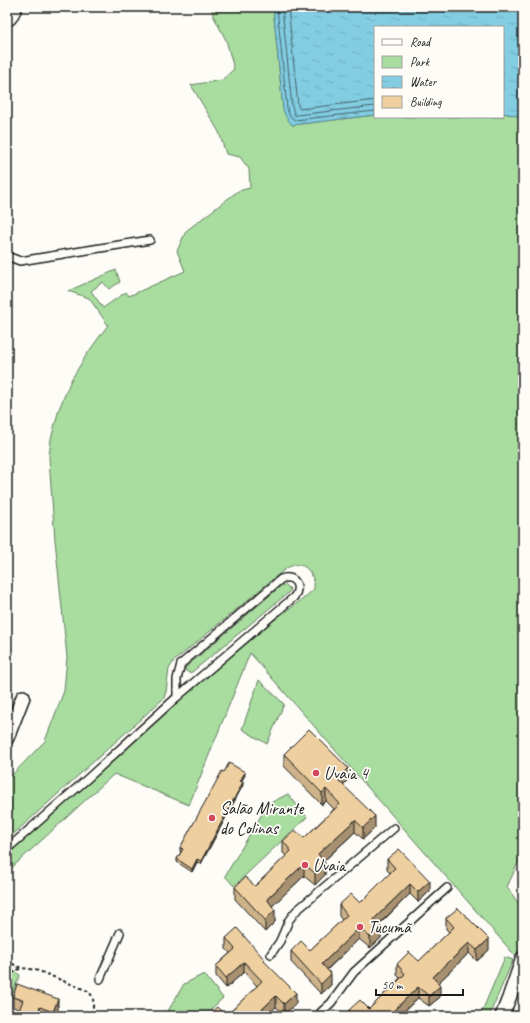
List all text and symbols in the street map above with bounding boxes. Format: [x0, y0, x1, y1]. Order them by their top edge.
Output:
legend [374, 26, 504, 118]
text: Road [410, 34, 432, 50]
text: Park [410, 54, 431, 70]
text: Water [410, 74, 438, 90]
text: Building [410, 94, 442, 110]
place label: Uvaia 4 [324, 763, 370, 784]
marker: Uvaia 4 [311, 768, 321, 778]
place label: Salão Mirante do Colinas [220, 798, 305, 839]
marker: Salão Mirante do Colinas [207, 813, 217, 823]
place label: Uvaia [313, 855, 347, 876]
marker: Uvaia [300, 860, 310, 870]
place label: Tucumã [368, 917, 413, 938]
marker: Tucumã [355, 922, 365, 932]
scale bar [376, 971, 463, 997]
text: 50 m [382, 977, 404, 993]

